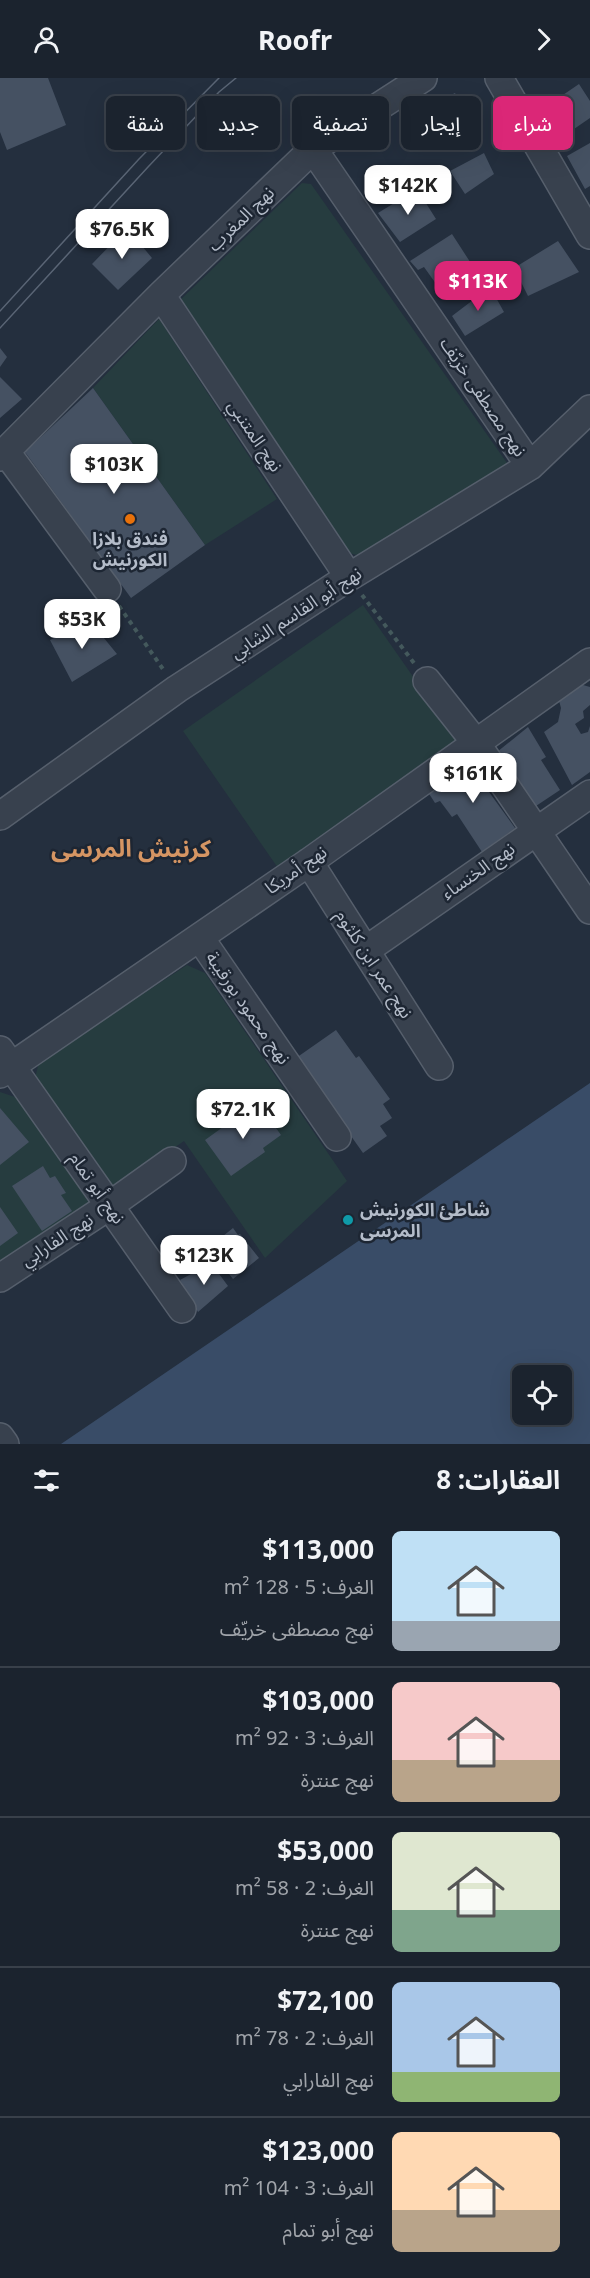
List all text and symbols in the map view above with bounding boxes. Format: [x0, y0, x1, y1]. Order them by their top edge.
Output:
text: Roofr [258, 21, 332, 58]
icon: person [30, 23, 63, 56]
icon: forward [527, 23, 560, 56]
chip: شقة [106, 96, 185, 150]
chip: جديد [197, 96, 280, 150]
chip: تصفية [292, 96, 389, 150]
chip: إيجار [401, 96, 481, 150]
chip: شراء [493, 96, 573, 150]
pin: $142K [366, 165, 450, 216]
text: $142K [378, 171, 438, 198]
street label: نهج المغرب [202, 180, 280, 258]
pin: $76.5K [73, 209, 171, 260]
text: $76.5K [90, 215, 154, 242]
pin: $113K [436, 261, 520, 312]
text: $113K [448, 267, 508, 294]
street label: نهج مصطفى خريّف [433, 332, 533, 462]
street label: نهج المتنبي [221, 395, 289, 477]
pin: $103K [72, 444, 156, 495]
text: $103K [84, 450, 144, 477]
marker: فندق بلازا الكورنيش [123, 512, 137, 526]
place label: فندق بلازا الكورنيش [92, 526, 168, 571]
street label: نهج أبو القاسم الشابي [225, 561, 367, 665]
pin: $53K [46, 599, 118, 650]
text: $53K [58, 605, 106, 632]
pin: $161K [431, 753, 515, 804]
text: $161K [443, 759, 503, 786]
district label: كرنيش المرسى [51, 831, 212, 864]
street label: نهج الخنساء [436, 836, 520, 906]
street label: نهج أمريكا [260, 839, 332, 901]
street label: نهج عمر ابن كلثوم [328, 904, 419, 1024]
street label: نهج محمود بورقيبة [199, 946, 297, 1070]
pin: $72.1K [194, 1089, 292, 1140]
text: $72.1K [211, 1095, 275, 1122]
street label: نهج أبو تمام [62, 1147, 131, 1230]
place label: شاطئ الكورنيش المرسى [360, 1197, 490, 1242]
street label: نهج الفارابي [16, 1207, 99, 1273]
marker: شاطئ الكورنيش المرسى [341, 1213, 355, 1227]
pin: $123K [162, 1235, 246, 1286]
text: $123K [174, 1241, 234, 1268]
map controls [512, 1365, 572, 1425]
button: locate [512, 1365, 572, 1425]
text: العقارات: 8 [436, 1461, 560, 1497]
icon: filters [30, 1464, 63, 1497]
text: $113,000 [262, 1531, 374, 1567]
icon: home [440, 1555, 512, 1627]
text: الغرف: 5 · 128 m² [224, 1573, 374, 1600]
text: نهج مصطفى خريّف [220, 1615, 374, 1642]
text: $103,000 [262, 1682, 374, 1718]
icon: home [440, 1706, 512, 1778]
text: الغرف: 3 · 92 m² [235, 1724, 374, 1751]
text: نهج عنترة [301, 1766, 374, 1793]
text: $53,000 [277, 1832, 374, 1868]
icon: home [440, 1856, 512, 1928]
text: الغرف: 2 · 58 m² [235, 1874, 374, 1901]
text: نهج عنترة [301, 1916, 374, 1943]
text: $72,100 [277, 1982, 374, 2018]
icon: home [440, 2006, 512, 2078]
text: الغرف: 2 · 78 m² [235, 2024, 374, 2051]
text: نهج الفارابي [283, 2066, 374, 2093]
text: $123,000 [262, 2132, 374, 2168]
icon: home [440, 2156, 512, 2228]
text: الغرف: 3 · 104 m² [224, 2174, 374, 2201]
text: نهج أبو تمام [283, 2216, 374, 2243]

